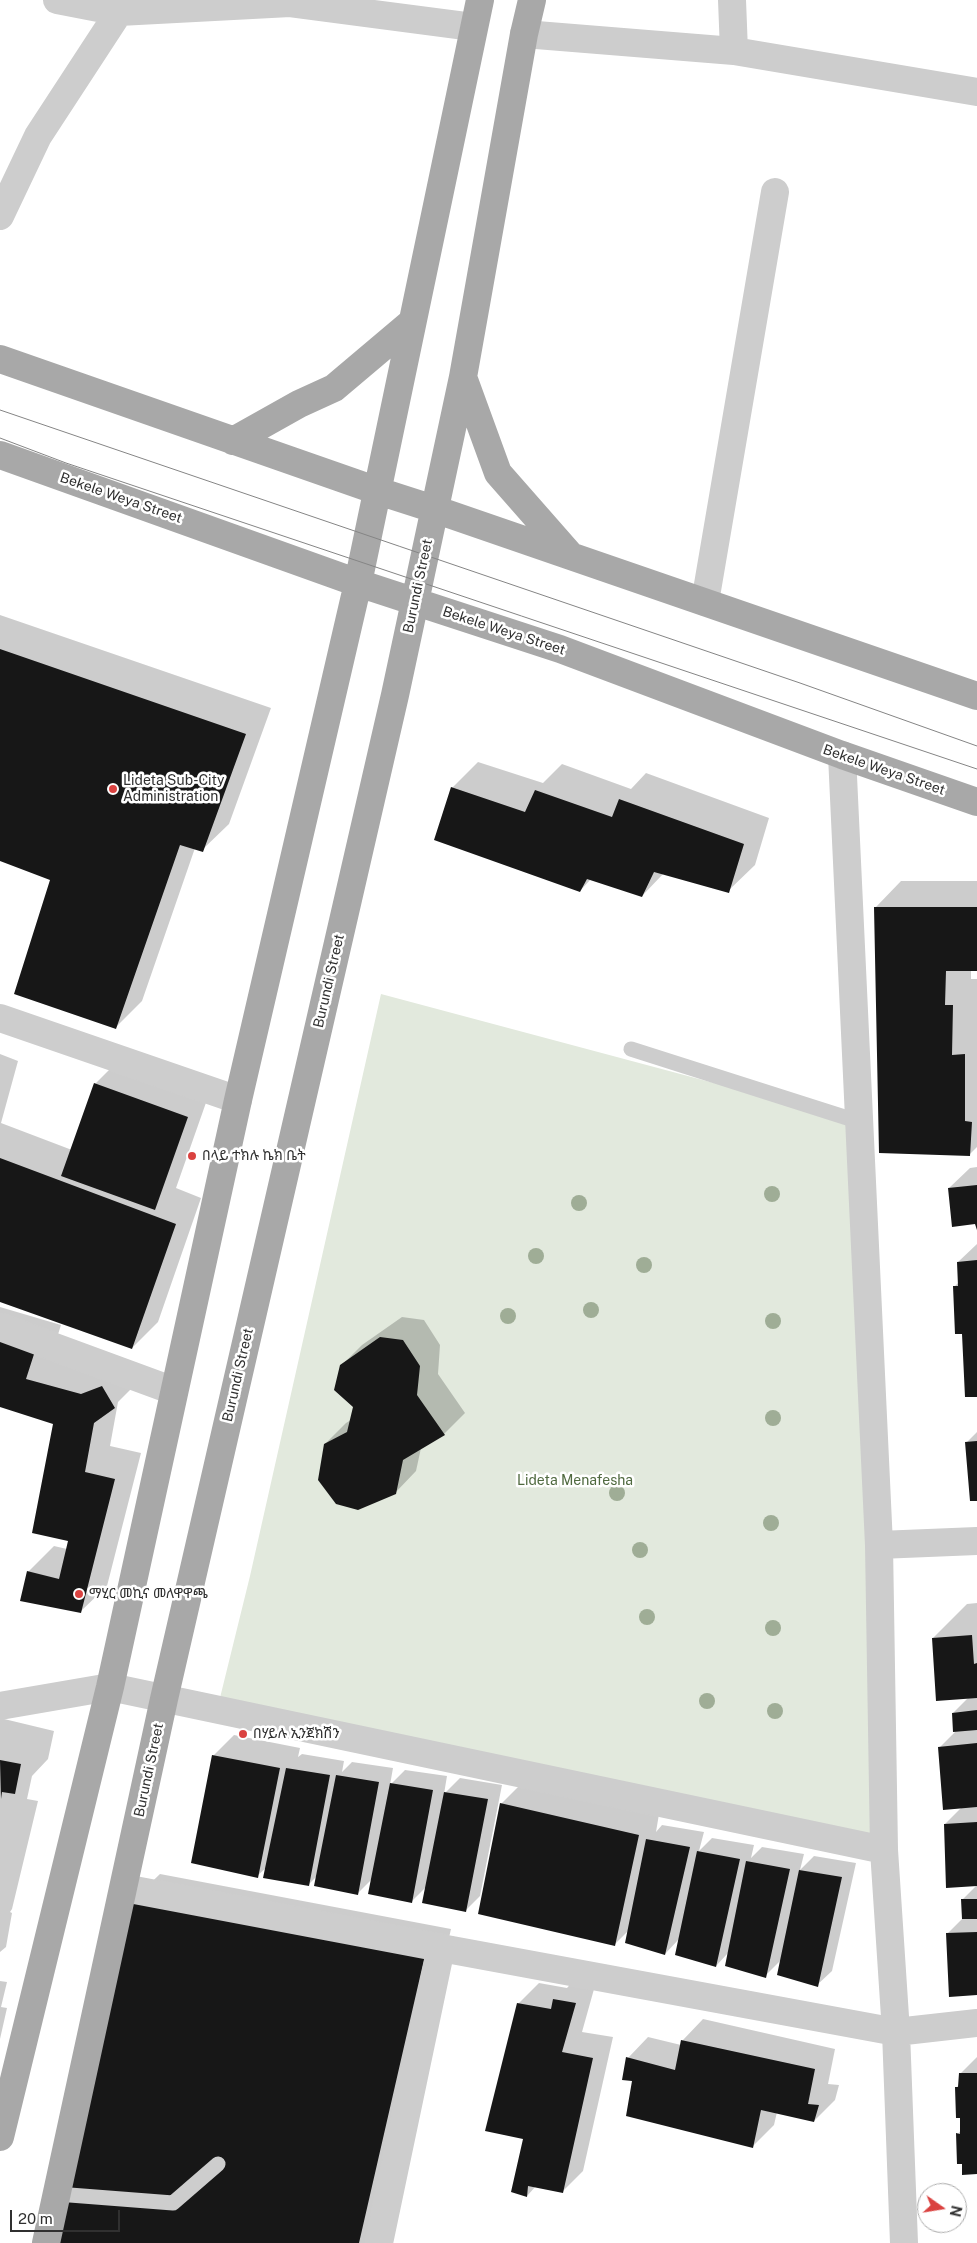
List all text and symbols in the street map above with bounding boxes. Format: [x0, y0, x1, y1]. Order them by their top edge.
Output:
street label: Bekele Weya Street [58, 469, 184, 527]
street label: Burundi Street [400, 538, 436, 634]
street label: Bekele Weya Street [441, 603, 567, 659]
street label: Bekele Weya Street [821, 741, 947, 799]
place label: Lideta Sub-City Administration [123, 773, 224, 806]
marker: Lideta Sub-City Administration [107, 783, 119, 795]
street label: Burundi Street [310, 933, 348, 1029]
place label: በላይ ተክሉ ኬክ ቤት [202, 1148, 306, 1164]
marker: በላይ ተክሉ ኬክ ቤት [186, 1150, 198, 1162]
street label: Burundi Street [219, 1327, 257, 1423]
park label: Lideta Menafesha [517, 1473, 633, 1489]
place label: ማሂር መኪና መለዋዋጫ [89, 1586, 208, 1602]
marker: ማሂር መኪና መለዋዋጫ [73, 1588, 85, 1600]
street label: Burundi Street [131, 1722, 167, 1818]
place label: በሃይሉ ኢንጀክሽን [253, 1726, 340, 1742]
marker: በሃይሉ ኢንጀክሽን [237, 1728, 249, 1740]
north arrow [917, 2183, 967, 2233]
scale bar [12, 2200, 122, 2232]
text: N [947, 2204, 965, 2218]
text: 20 m [18, 2210, 53, 2227]

